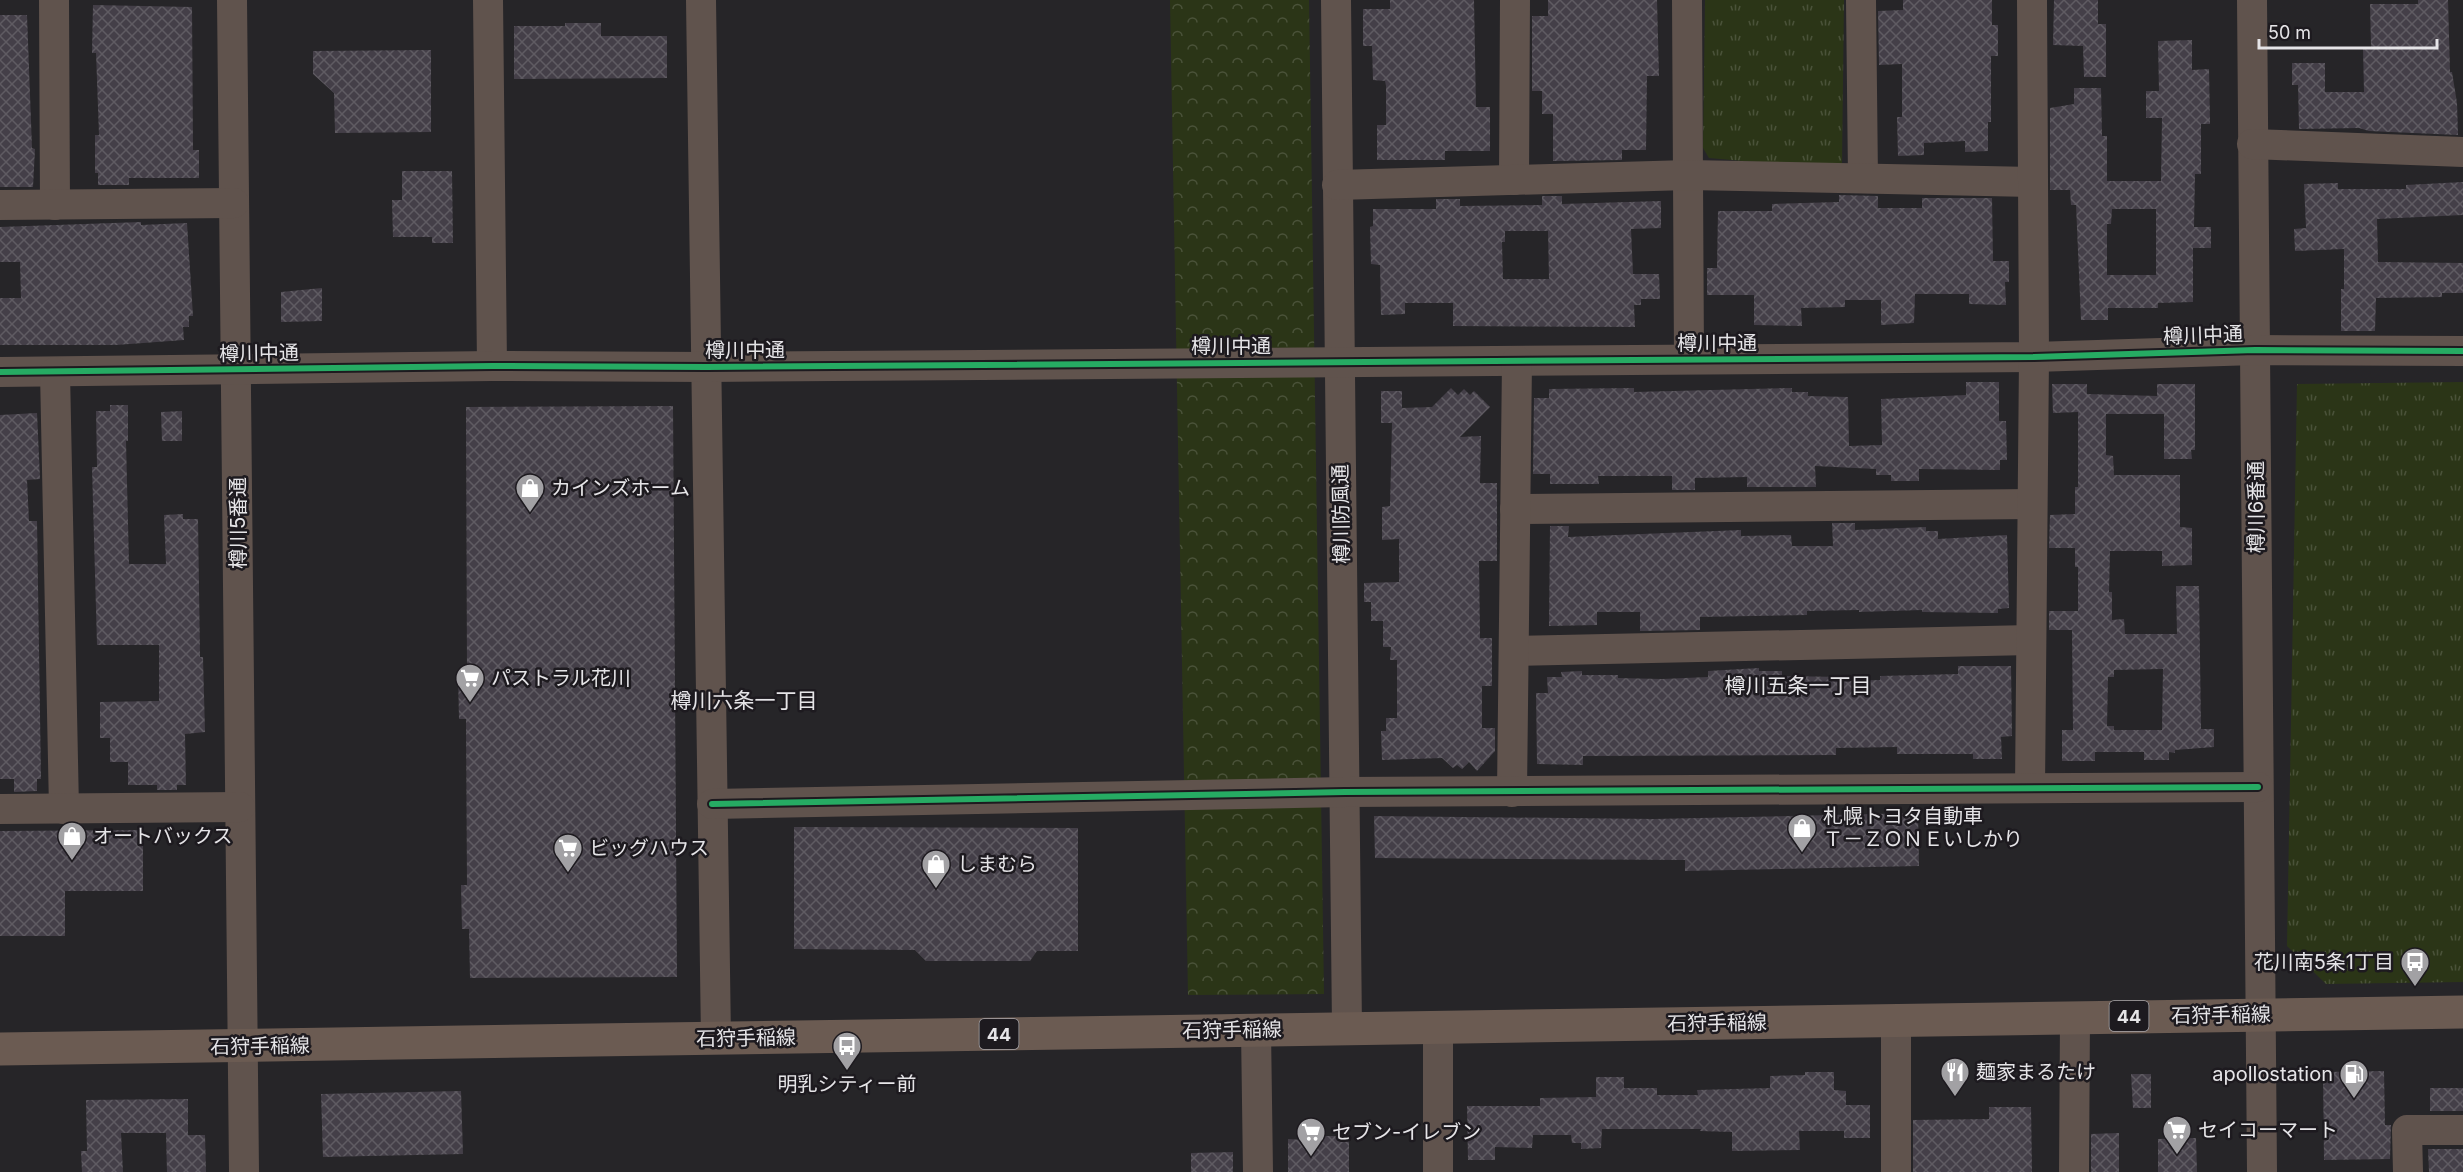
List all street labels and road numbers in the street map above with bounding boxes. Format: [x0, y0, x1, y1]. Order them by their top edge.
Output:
street label: 樽川中通 [2163, 322, 2243, 348]
street label: 樽川中通 [1677, 331, 1757, 355]
street label: 樽川中通 [1191, 334, 1271, 358]
street label: 樽川中通 [705, 338, 785, 362]
street label: 樽川中通 [219, 340, 299, 366]
street label: 樽川6番通 [2244, 461, 2268, 553]
street label: 樽川防風通 [1328, 464, 1354, 564]
street label: 樽川5番通 [226, 477, 250, 569]
road number: 44 [2110, 1001, 2148, 1031]
street label: 石狩手稲線 [2171, 1002, 2271, 1028]
street label: 石狩手稲線 [1667, 1010, 1767, 1036]
street label: 石狩手稲線 [1182, 1017, 1282, 1043]
road number: 44 [980, 1019, 1018, 1049]
street label: 石狩手稲線 [696, 1025, 796, 1051]
street label: 石狩手稲線 [210, 1033, 310, 1059]

